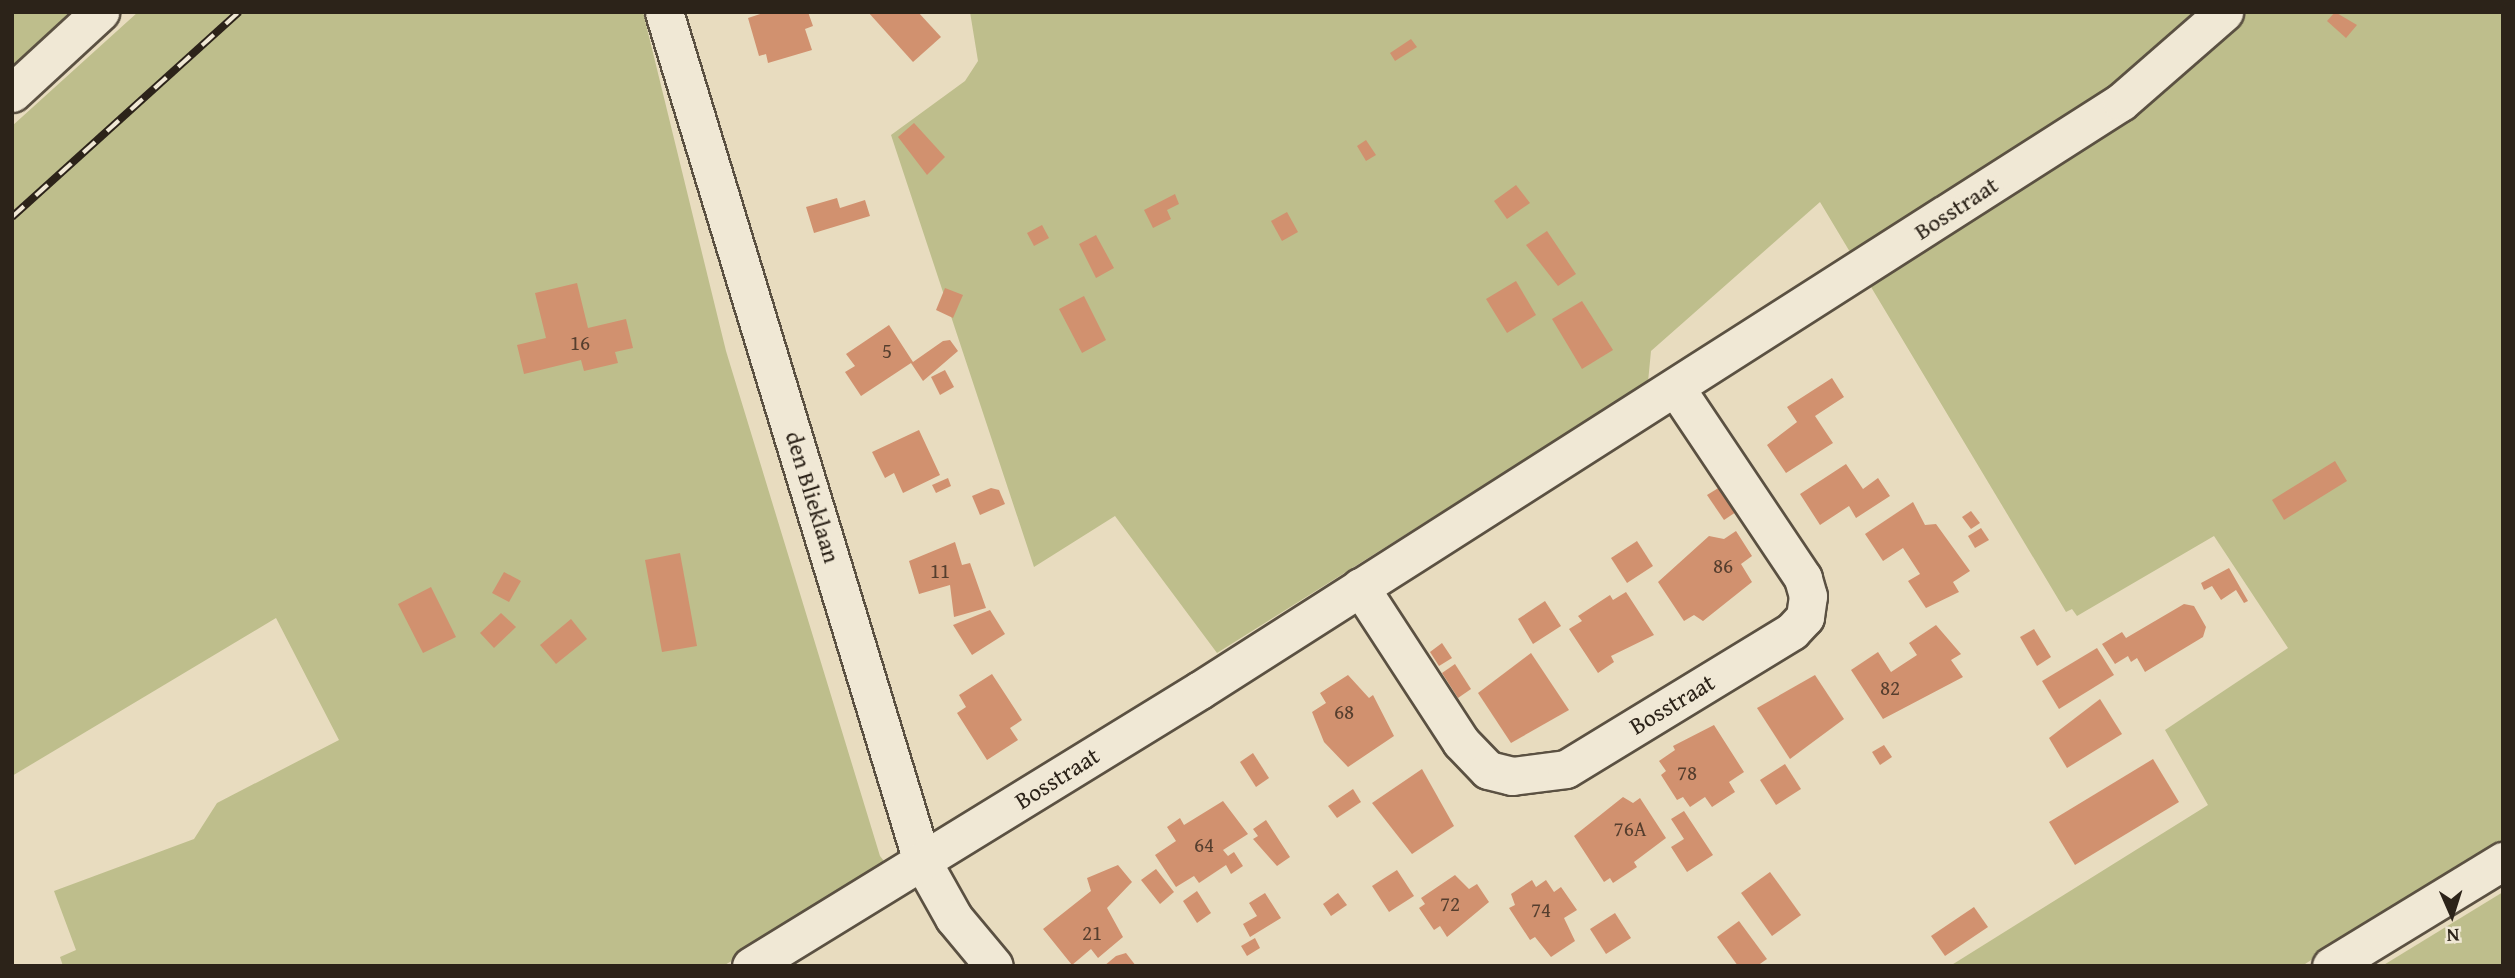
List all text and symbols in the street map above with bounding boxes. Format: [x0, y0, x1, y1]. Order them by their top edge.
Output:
street label: Bosstraat [1909, 170, 2003, 246]
house number: 16 [570, 330, 590, 356]
house number: 5 [882, 338, 892, 364]
street label: den Blieklaan [779, 428, 847, 566]
house number: 86 [1713, 553, 1733, 579]
house number: 11 [930, 558, 950, 584]
street label: Bosstraat [1624, 667, 1720, 741]
house number: 82 [1880, 675, 1900, 701]
house number: 68 [1334, 699, 1354, 725]
street label: Bosstraat [1009, 741, 1105, 815]
house number: 78 [1677, 760, 1697, 786]
house number: 76A [1614, 816, 1646, 842]
house number: 64 [1194, 832, 1214, 858]
north arrow [2417, 880, 2487, 950]
house number: 72 [1440, 891, 1460, 917]
house number: 74 [1531, 897, 1551, 923]
house number: 21 [1082, 920, 1102, 946]
text: N [2446, 922, 2460, 950]

